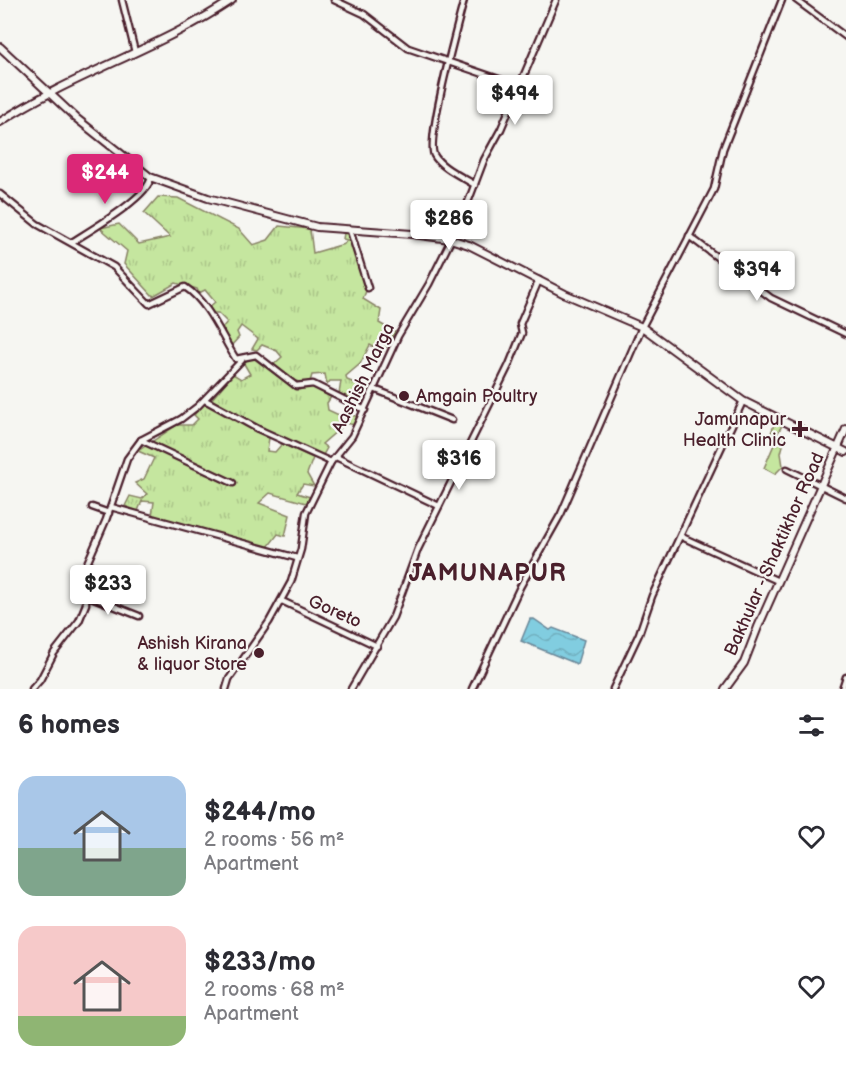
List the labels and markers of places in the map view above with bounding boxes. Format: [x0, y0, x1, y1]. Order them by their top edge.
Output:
pin: $494 [479, 75, 551, 126]
pin: $244 [69, 154, 141, 205]
pin: $286 [413, 200, 485, 251]
pin: $394 [721, 251, 793, 302]
place label: Amgain Poultry [416, 386, 538, 407]
marker: Amgain Poultry [397, 389, 411, 403]
place label: Jamunapur Health Clinic [683, 409, 786, 451]
marker: Jamunapur Health Clinic [791, 420, 809, 438]
pin: $316 [423, 440, 495, 491]
pin: $233 [72, 565, 144, 616]
place label: Ashish Kirana & liquor Store [137, 633, 247, 675]
marker: Ashish Kirana & liquor Store [252, 646, 266, 660]

